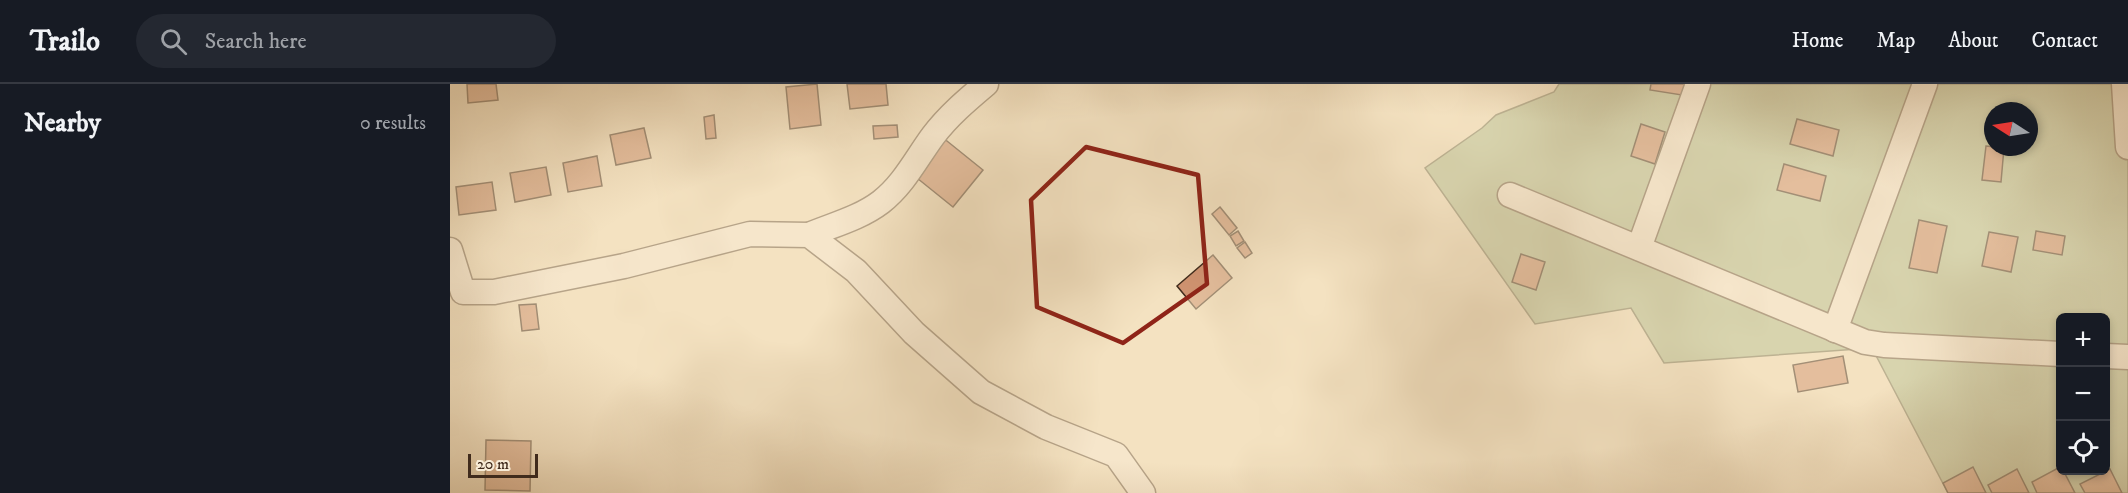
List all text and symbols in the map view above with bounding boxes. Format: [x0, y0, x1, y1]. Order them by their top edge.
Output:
search box [136, 14, 556, 68]
text: Trailo [30, 24, 100, 59]
icon: search [157, 25, 190, 58]
text: Search here [205, 28, 307, 55]
text: Home [1792, 28, 1844, 54]
text: Map [1877, 28, 1915, 54]
text: About [1948, 28, 1999, 54]
text: Contact [2032, 28, 2098, 54]
north arrow [1984, 102, 2038, 156]
text: Nearby [24, 107, 101, 140]
text: 0 results [360, 111, 426, 136]
map controls [2056, 313, 2110, 475]
button: + [2056, 313, 2110, 367]
button: − [2056, 367, 2110, 421]
button: locate [2056, 421, 2110, 475]
scale bar [468, 451, 538, 478]
text: 20 m [477, 454, 509, 474]

